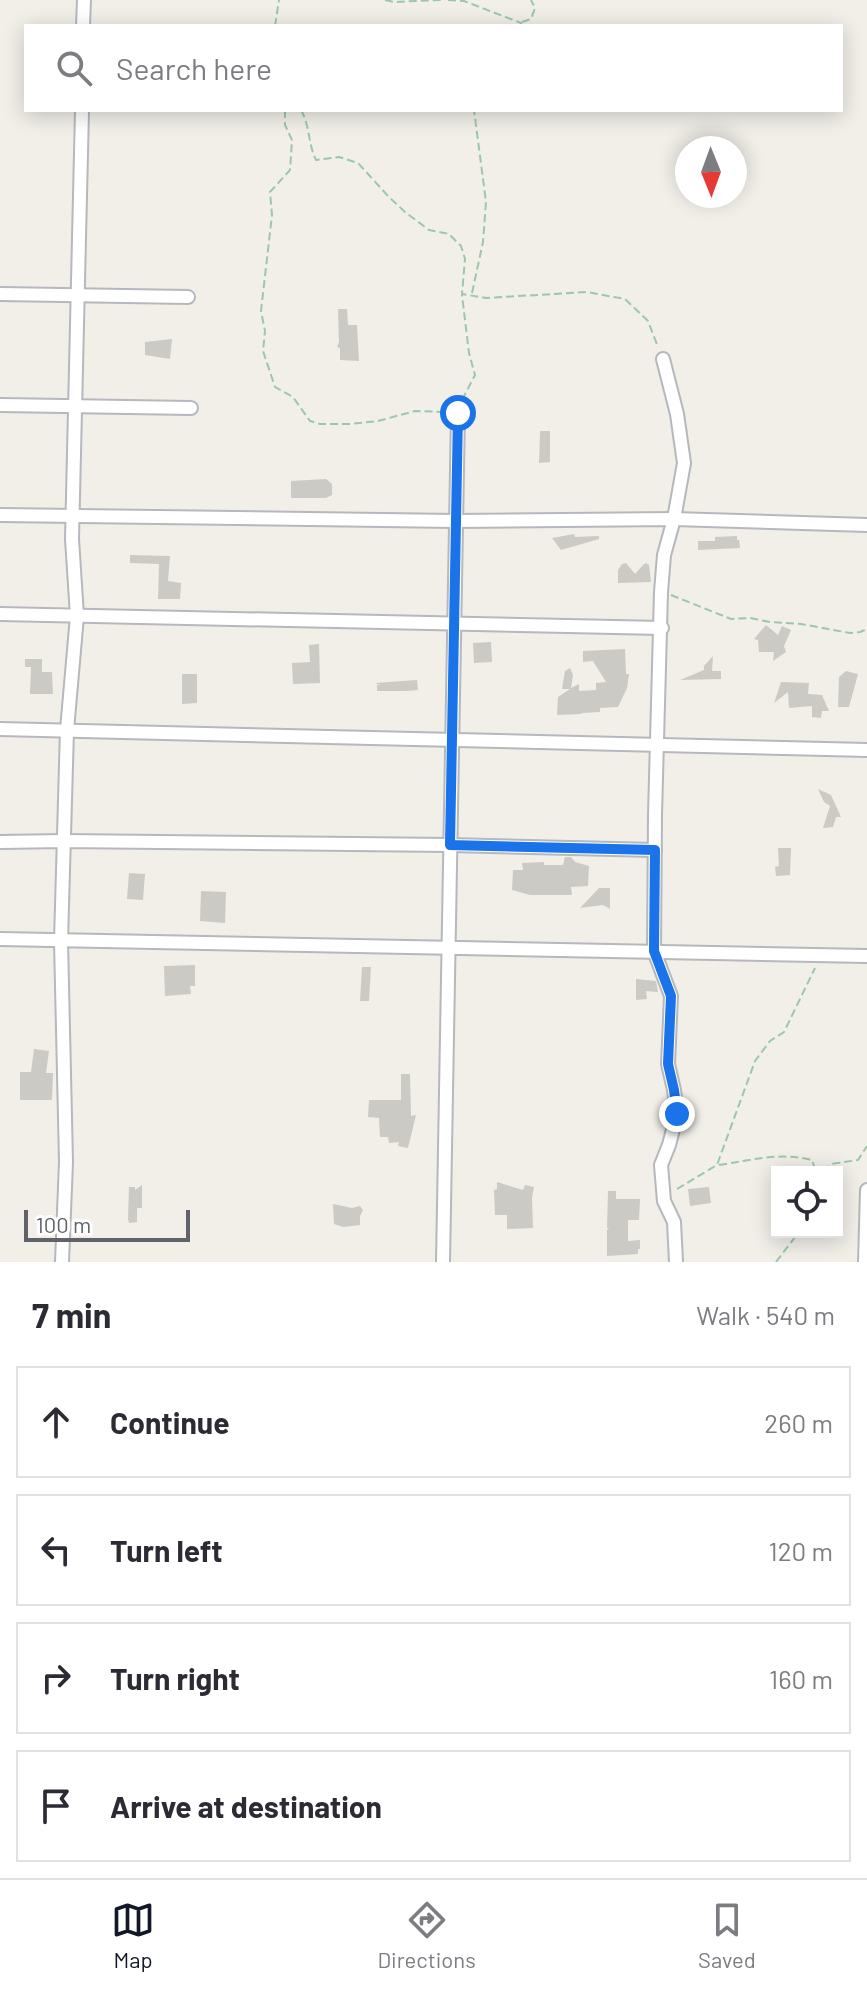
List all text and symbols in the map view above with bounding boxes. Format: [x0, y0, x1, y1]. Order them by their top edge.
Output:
search box [24, 24, 843, 112]
icon: search [52, 46, 96, 90]
text: Search here [116, 50, 272, 86]
north arrow [675, 136, 747, 208]
route start [440, 395, 476, 431]
route end [659, 1096, 695, 1132]
map controls [771, 1166, 843, 1238]
button: locate [771, 1166, 843, 1238]
scale bar [24, 1206, 190, 1242]
text: 100 m [36, 1211, 91, 1237]
text: 7 min [32, 1294, 111, 1335]
text: Walk · 540 m [696, 1299, 835, 1330]
icon: ahead [34, 1400, 78, 1444]
text: Continue [110, 1404, 230, 1440]
text: 260 m [764, 1407, 833, 1438]
icon: left [34, 1528, 78, 1572]
text: Turn left [110, 1532, 223, 1568]
text: 120 m [769, 1535, 833, 1566]
icon: right [34, 1656, 78, 1700]
text: Turn right [110, 1660, 240, 1696]
text: 160 m [769, 1663, 833, 1694]
icon: arrive [34, 1784, 78, 1828]
text: Arrive at destination [110, 1788, 382, 1824]
tab: Map [111, 1898, 155, 1972]
tab: Directions [377, 1898, 476, 1972]
tab: Saved [698, 1898, 756, 1972]

